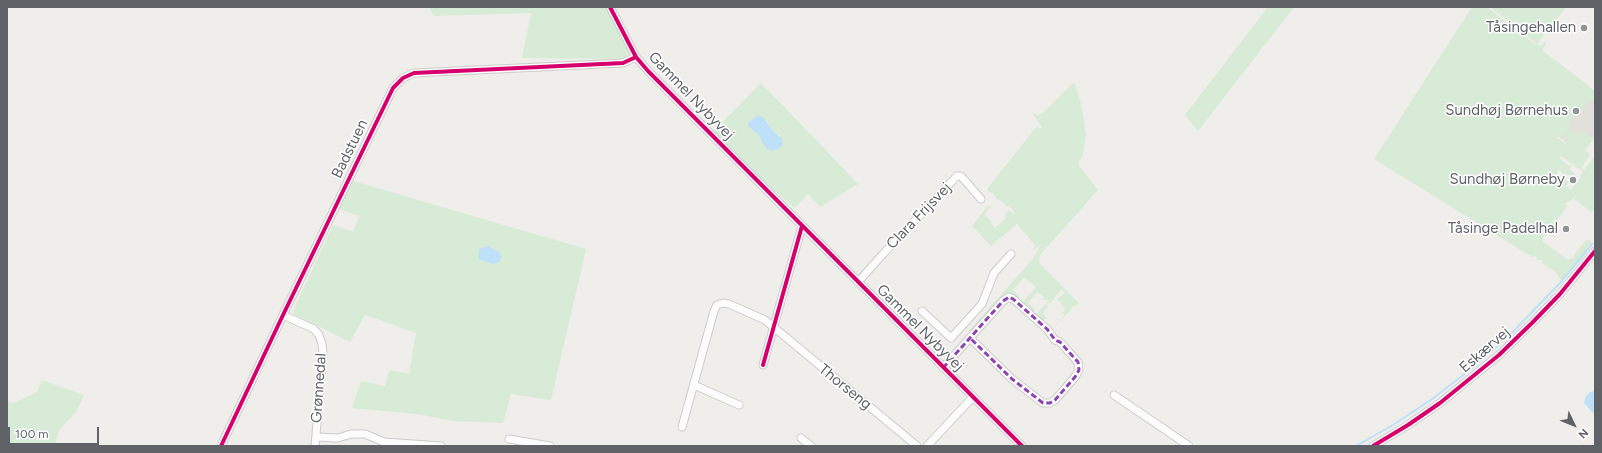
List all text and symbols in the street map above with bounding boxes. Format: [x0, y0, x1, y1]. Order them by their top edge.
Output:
place label: Tåsingehallen [1486, 19, 1576, 37]
marker: Tåsingehallen [1579, 23, 1589, 33]
street label: Gammel Nybyvej [644, 48, 738, 144]
place label: Sundhøj Børnehus [1445, 102, 1568, 120]
marker: Sundhøj Børnehus [1571, 106, 1581, 116]
street label: Badstuen [328, 117, 372, 181]
place label: Sundhøj Børneby [1450, 171, 1565, 189]
marker: Sundhøj Børneby [1568, 175, 1578, 185]
street label: Clara Frijsvej [883, 179, 955, 253]
place label: Tåsinge Padelhal [1448, 220, 1558, 238]
marker: Tåsinge Padelhal [1561, 224, 1571, 234]
street label: Gammel Nybyvej [873, 281, 967, 375]
street label: Eskærvej [1456, 323, 1514, 377]
street label: Grønnedal [308, 353, 330, 423]
street label: Thorseng [815, 360, 875, 414]
north arrow [1554, 405, 1594, 445]
scale bar [10, 419, 101, 445]
text: N [1575, 426, 1591, 441]
text: 100 m [15, 427, 49, 441]

